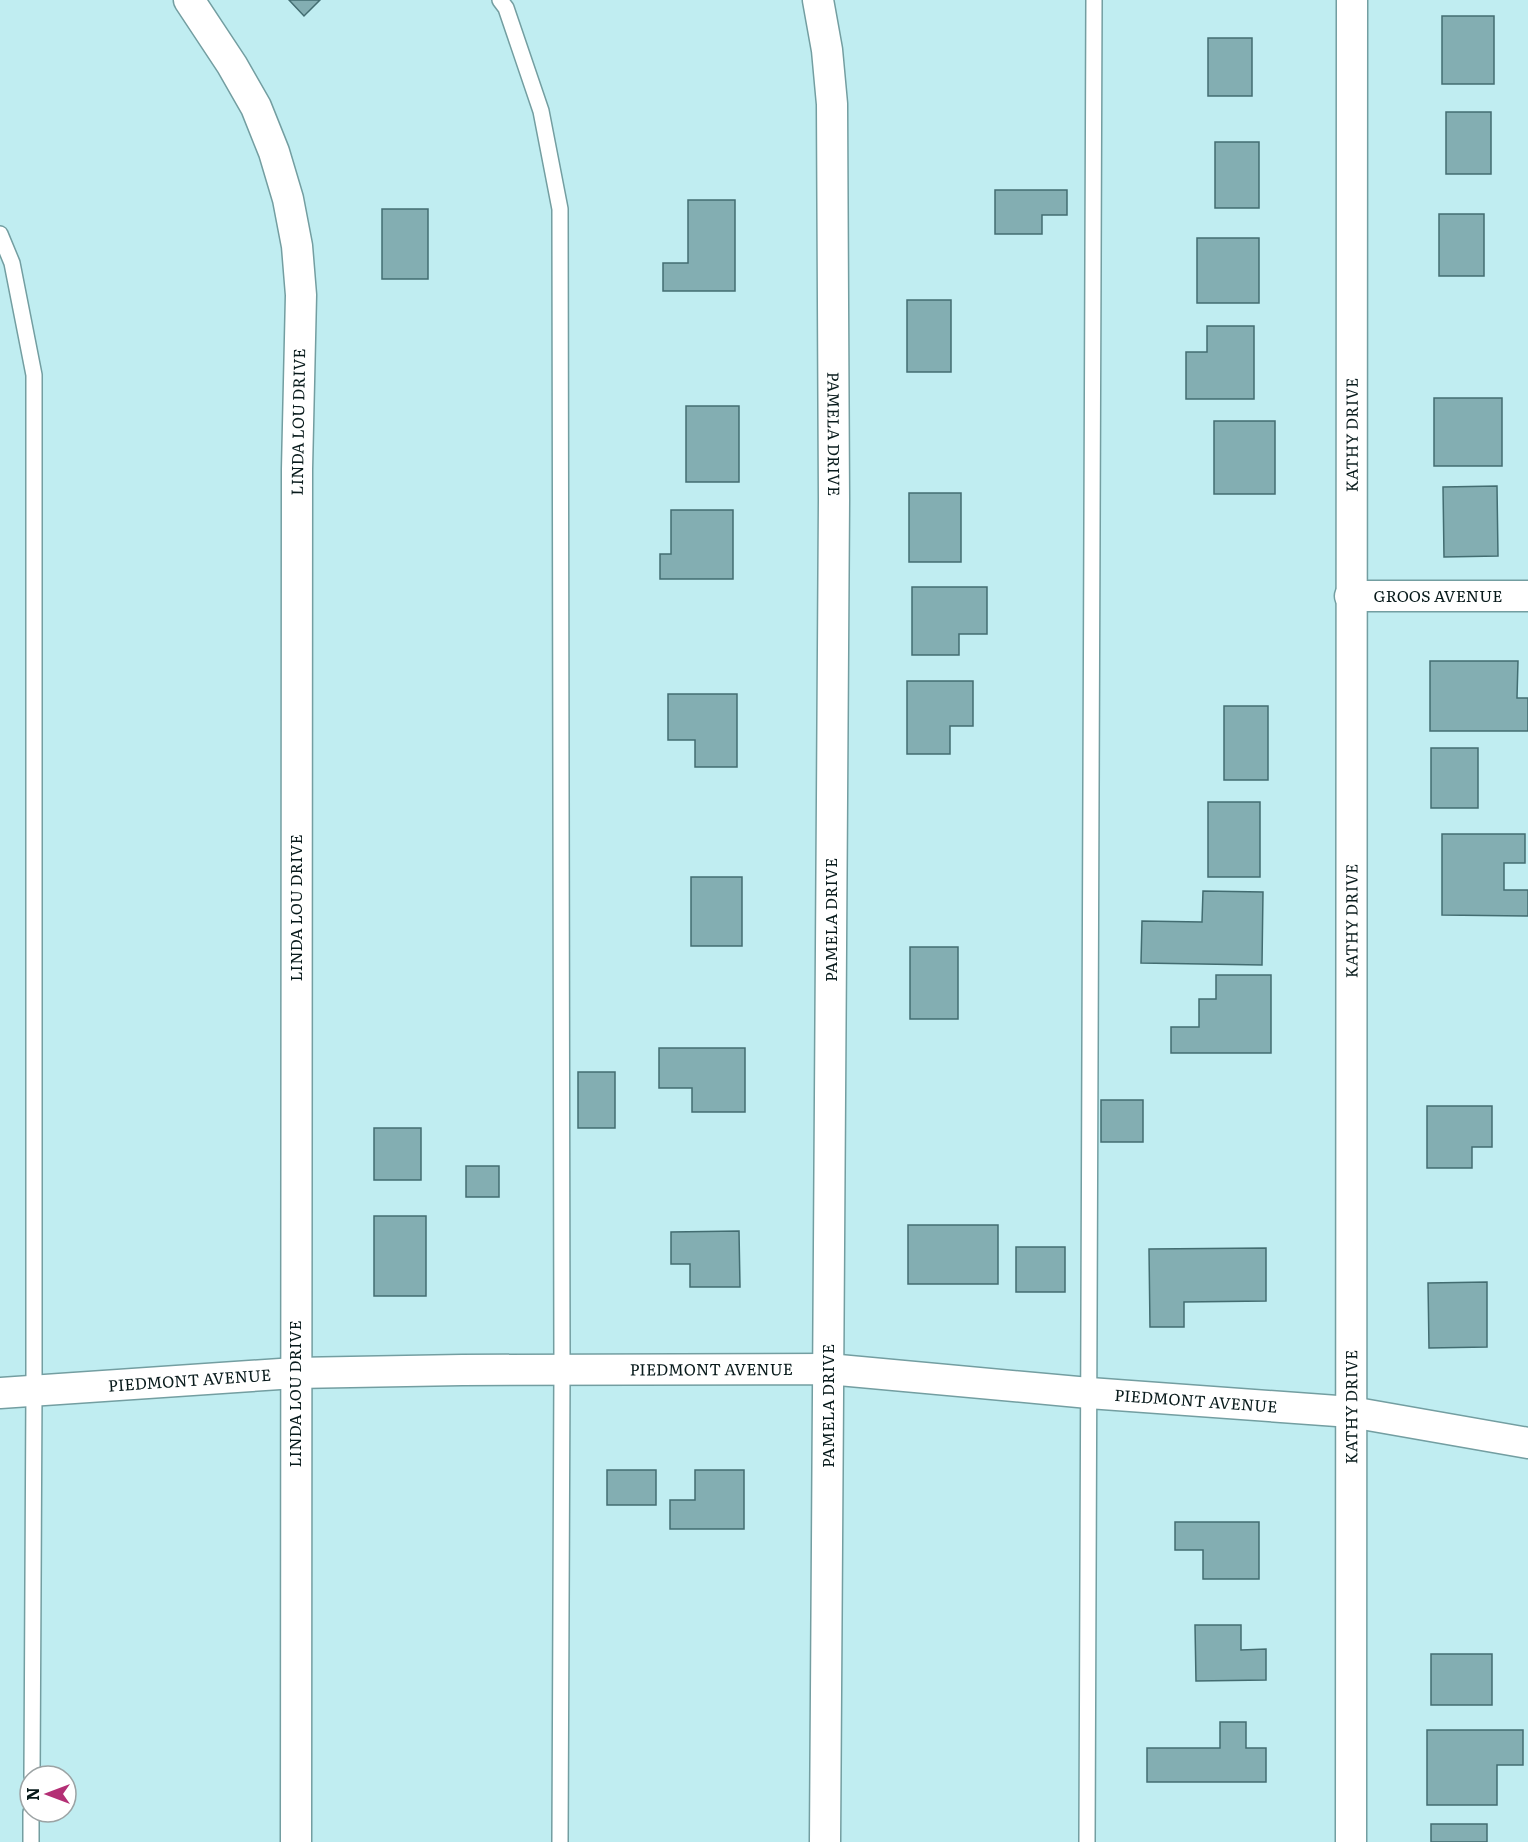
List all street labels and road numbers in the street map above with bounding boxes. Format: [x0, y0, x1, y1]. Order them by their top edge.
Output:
street label: LINDA LOU DRIVE [284, 348, 310, 496]
street label: PAMELA DRIVE [822, 372, 847, 496]
street label: KATHY DRIVE [1339, 378, 1363, 492]
street label: GROOS AVENUE [1374, 583, 1502, 607]
street label: LINDA LOU DRIVE [283, 834, 307, 982]
street label: PAMELA DRIVE [818, 858, 842, 982]
street label: KATHY DRIVE [1338, 864, 1363, 978]
street label: LINDA LOU DRIVE [282, 1320, 306, 1468]
street label: PAMELA DRIVE [815, 1344, 839, 1468]
street label: KATHY DRIVE [1338, 1350, 1362, 1464]
street label: PIEDMONT AVENUE [630, 1356, 793, 1381]
street label: PIEDMONT AVENUE [107, 1362, 272, 1397]
street label: PIEDMONT AVENUE [1114, 1382, 1278, 1418]

